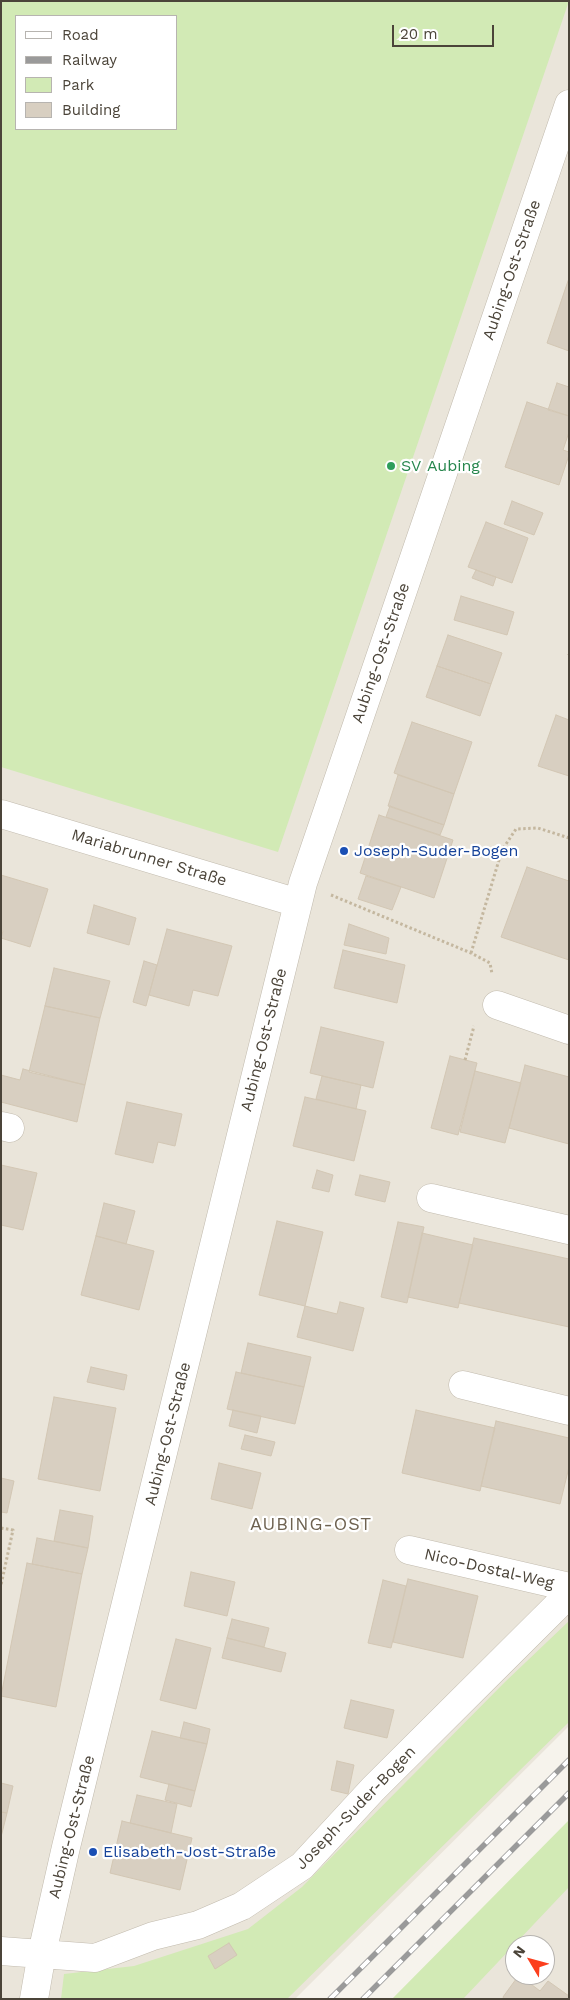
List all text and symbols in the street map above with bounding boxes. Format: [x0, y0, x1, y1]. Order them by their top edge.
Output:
legend [15, 15, 178, 130]
scale bar [395, 15, 498, 47]
text: 20 m [400, 25, 438, 43]
text: Road [62, 26, 99, 44]
text: Railway [62, 51, 117, 69]
text: Park [62, 76, 94, 94]
text: Building [62, 101, 120, 119]
street label: Aubing-Ost-Straße [479, 197, 545, 343]
place label: SV Aubing [401, 456, 480, 476]
marker: SV Aubing [385, 460, 397, 472]
street label: Aubing-Ost-Straße [348, 580, 414, 726]
street label: Mariabrunner Straße [69, 825, 229, 891]
place label: Joseph-Suder-Bogen [354, 841, 518, 861]
marker: Joseph-Suder-Bogen [338, 845, 350, 857]
street label: Aubing-Ost-Straße [237, 966, 291, 1114]
street label: Aubing-Ost-Straße [141, 1360, 195, 1508]
district label: AUBING-OST [249, 1514, 373, 1536]
street label: Nico-Dostal-Weg [422, 1545, 556, 1593]
street label: Joseph-Suder-Bogen [292, 1742, 420, 1874]
street label: Aubing-Ost-Straße [45, 1753, 99, 1901]
place label: Elisabeth-Jost-Straße [103, 1842, 276, 1862]
marker: Elisabeth-Jost-Straße [87, 1846, 99, 1858]
north arrow [505, 1935, 555, 1985]
text: N [509, 1943, 528, 1961]

